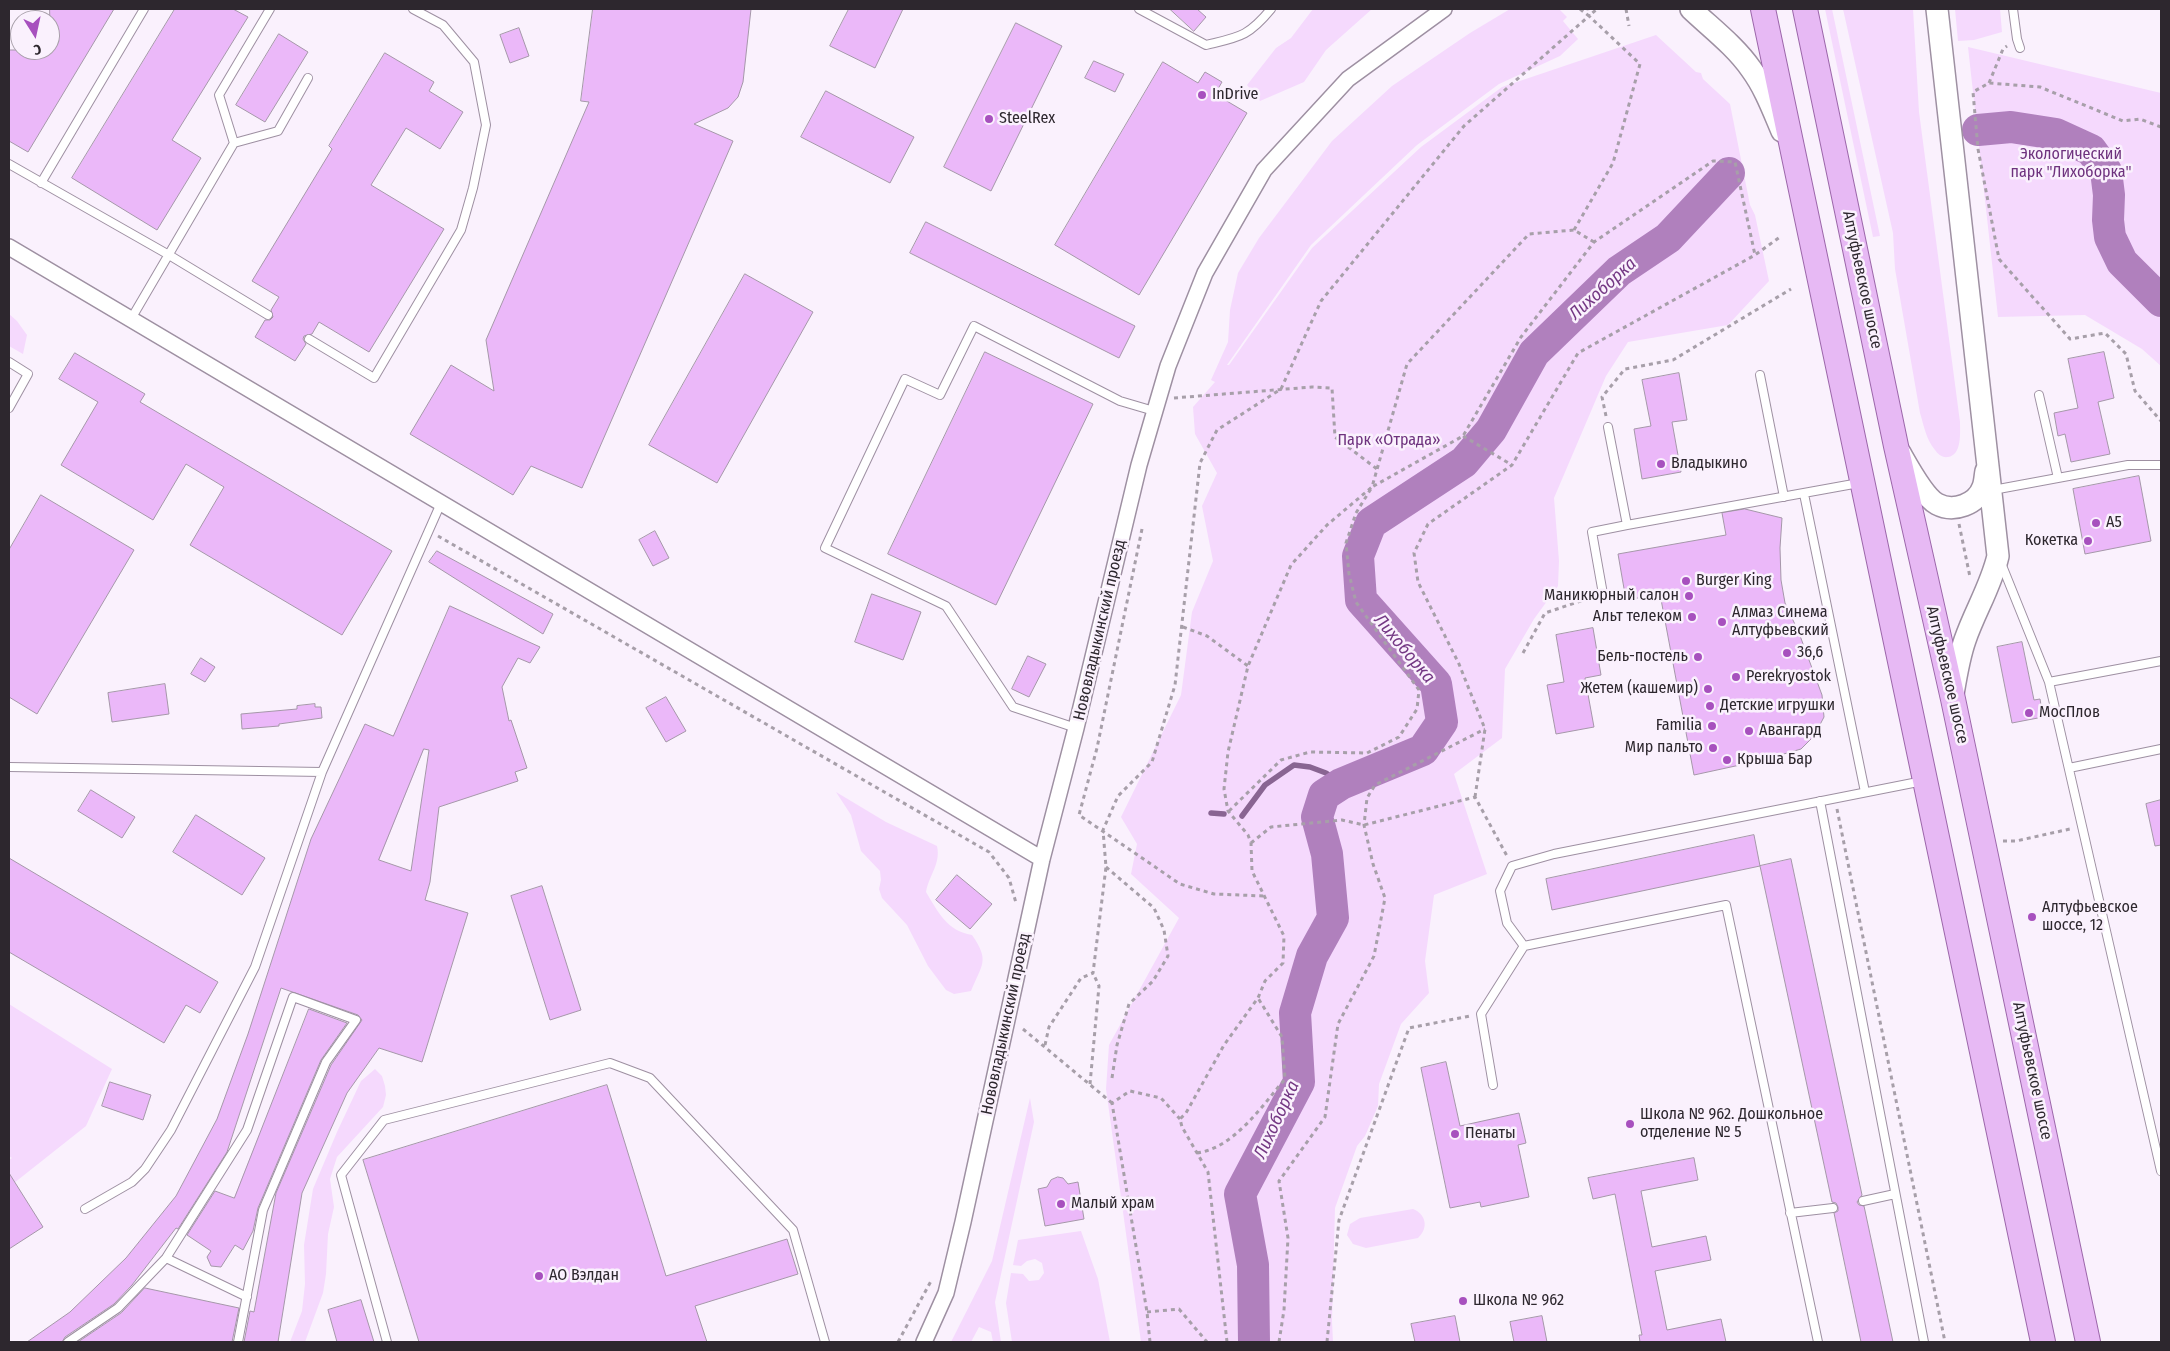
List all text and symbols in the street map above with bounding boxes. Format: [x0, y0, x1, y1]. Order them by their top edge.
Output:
north arrow [10, 10, 60, 60]
text: С [32, 40, 43, 58]
place label: InDrive [1212, 85, 1258, 105]
marker: InDrive [1196, 89, 1208, 101]
place label: SteelRex [999, 109, 1055, 129]
marker: SteelRex [983, 113, 995, 125]
park label: Экологический парк "Лихоборка" [2010, 145, 2132, 183]
street label: Алтуфьевское шоссе [1838, 209, 1886, 351]
water label: Лихоборка [1565, 253, 1641, 325]
park label: Парк «Отрада» [1337, 431, 1441, 451]
place label: Владыкино [1671, 454, 1748, 474]
marker: Владыкино [1655, 458, 1667, 470]
place label: A5 [2106, 513, 2122, 533]
marker: A5 [2090, 517, 2102, 529]
place label: Кокетка [2025, 531, 2078, 551]
marker: Кокетка [2082, 535, 2094, 547]
street label: Нововладыкинский проезд [1070, 538, 1130, 722]
place label: Burger King [1696, 571, 1771, 591]
marker: Burger King [1680, 575, 1692, 587]
place label: Маникюрный салон [1544, 586, 1679, 606]
marker: Маникюрный салон [1683, 590, 1695, 602]
place label: Алмаз Синема Алтуфьевский [1732, 603, 1829, 641]
street label: Алтуфьевское шоссе [1922, 604, 1972, 746]
place label: Альт телеком [1593, 607, 1682, 627]
water label: Лихоборка [1369, 610, 1439, 688]
marker: Альт телеком [1686, 611, 1698, 623]
marker: Алмаз Синема Алтуфьевский [1716, 616, 1728, 628]
place label: 36,6 [1797, 643, 1823, 663]
place label: Бель-постель [1597, 647, 1688, 667]
marker: 36,6 [1781, 647, 1793, 659]
marker: Бель-постель [1692, 651, 1704, 663]
place label: Perekryostok [1746, 667, 1831, 687]
marker: Perekryostok [1730, 671, 1742, 683]
place label: Жетем (кашемир) [1581, 679, 1698, 699]
marker: Жетем (кашемир) [1702, 683, 1714, 695]
place label: Детские игрушки [1720, 696, 1835, 716]
marker: Детские игрушки [1704, 700, 1716, 712]
place label: МосПлов [2039, 703, 2100, 723]
marker: МосПлов [2023, 707, 2035, 719]
place label: Familia [1656, 716, 1702, 736]
marker: Familia [1706, 720, 1718, 732]
place label: Авангард [1759, 721, 1822, 741]
marker: Авангард [1743, 725, 1755, 737]
place label: Мир пальто [1625, 738, 1703, 758]
marker: Мир пальто [1707, 742, 1719, 754]
place label: Крыша Бар [1737, 750, 1812, 770]
marker: Крыша Бар [1721, 754, 1733, 766]
place label: Алтуфьевское шоссе, 12 [2042, 898, 2138, 936]
marker: Алтуфьевское шоссе, 12 [2026, 911, 2038, 923]
street label: Нововладыкинский проезд [977, 931, 1035, 1117]
street label: Алтуфьевское шоссе [2008, 1000, 2056, 1142]
water label: Лихоборка [1250, 1078, 1304, 1162]
place label: Школа № 962. Дошкольное отделение № 5 [1640, 1105, 1823, 1143]
marker: Школа № 962. Дошкольное отделение № 5 [1624, 1118, 1636, 1130]
place label: Пенаты [1465, 1124, 1516, 1144]
marker: Пенаты [1449, 1128, 1461, 1140]
place label: Малый храм [1071, 1194, 1154, 1214]
marker: Малый храм [1055, 1198, 1067, 1210]
place label: АО Вэлдан [549, 1266, 619, 1286]
marker: АО Вэлдан [533, 1270, 545, 1282]
place label: Школа № 962 [1473, 1291, 1564, 1311]
marker: Школа № 962 [1457, 1295, 1469, 1307]

